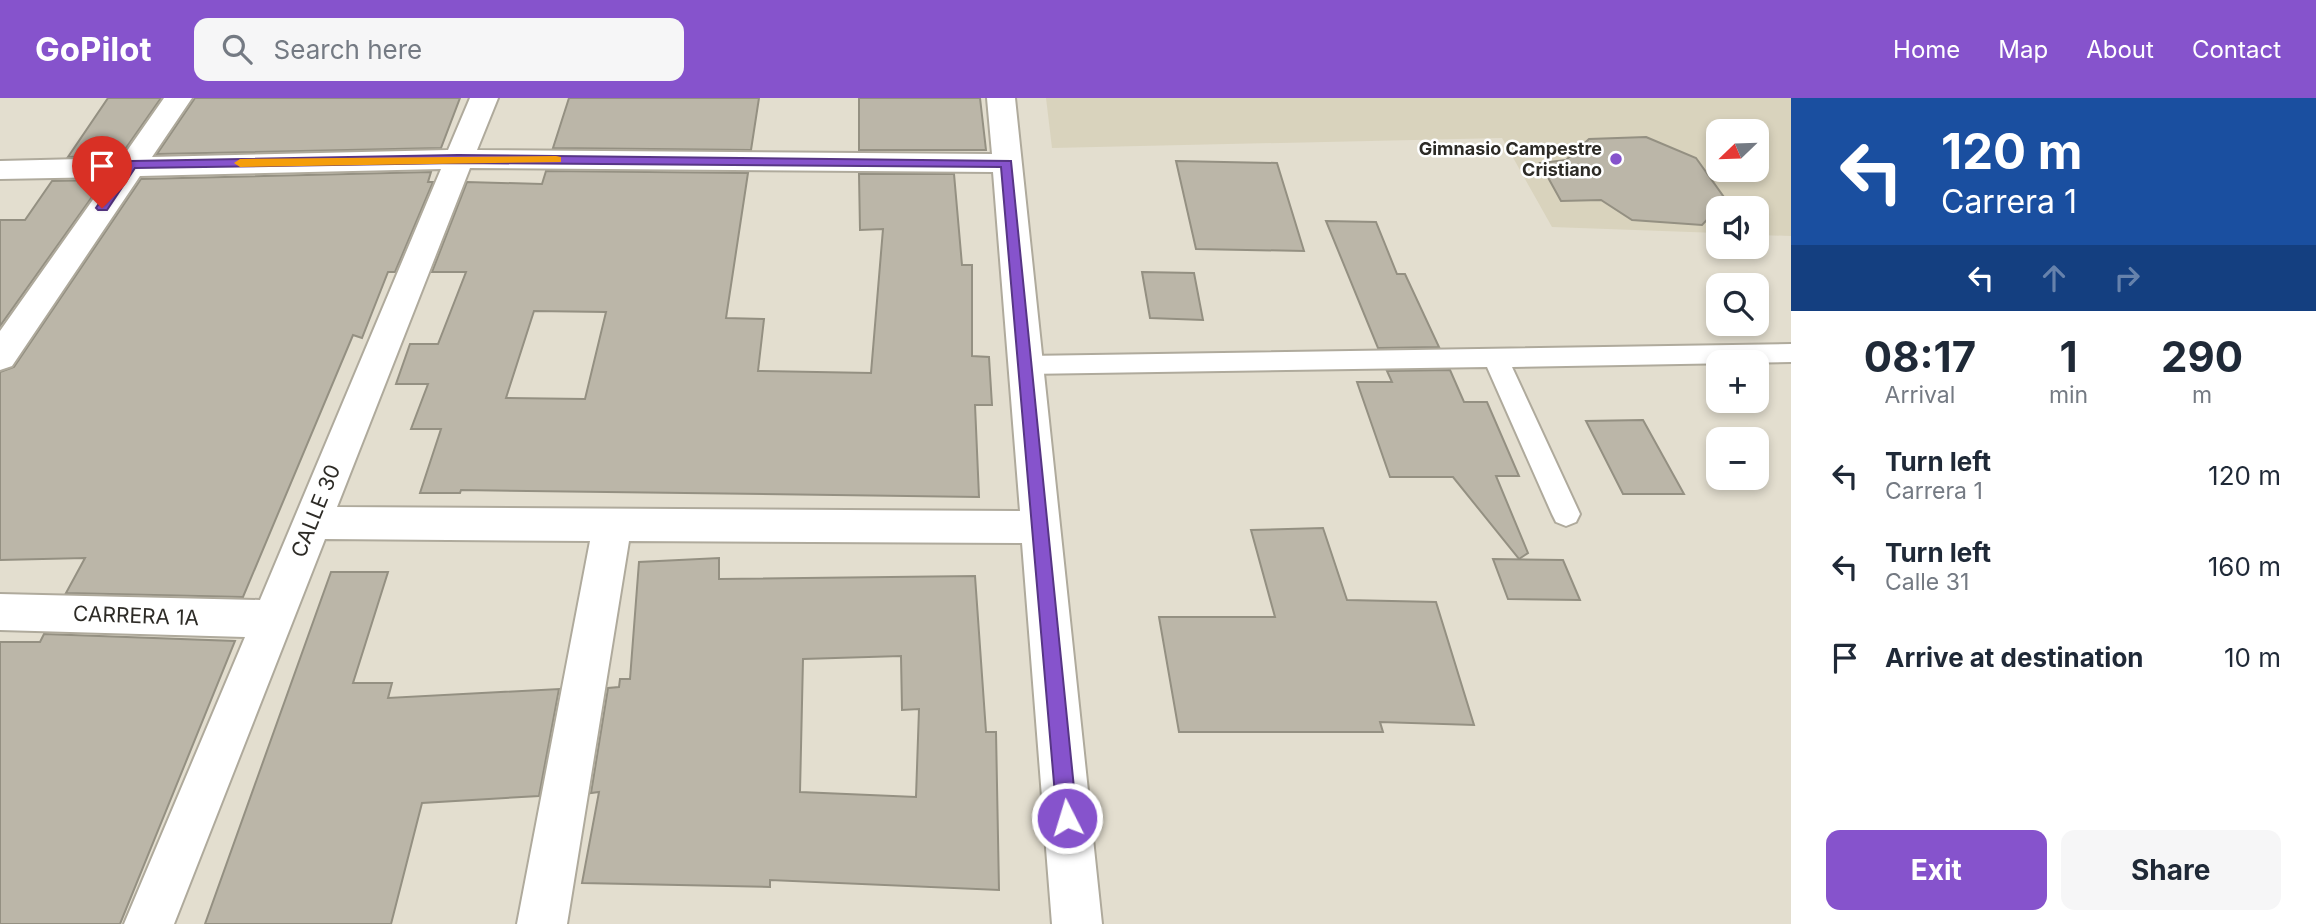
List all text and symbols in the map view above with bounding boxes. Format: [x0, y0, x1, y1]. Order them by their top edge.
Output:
search box [194, 18, 684, 81]
text: GoPilot [35, 29, 152, 69]
icon: search [218, 30, 256, 68]
text: Search here [274, 34, 422, 65]
text: Home [1893, 35, 1960, 64]
text: Map [1998, 35, 2048, 64]
text: About [2086, 35, 2154, 64]
text: Contact [2192, 35, 2281, 64]
north arrow [1706, 119, 1769, 182]
map controls [1706, 119, 1769, 490]
text: 120 m [1941, 122, 2082, 181]
icon: left [1826, 126, 1917, 217]
pin [72, 136, 132, 208]
place label: Gimnasio Campestre Cristiano [1419, 138, 1602, 180]
icon: arrive [83, 147, 121, 185]
marker: Gimnasio Campestre Cristiano [1608, 151, 1624, 167]
text: Carrera 1 [1941, 182, 2077, 221]
button: sound [1706, 196, 1769, 259]
icon: left [1962, 259, 2000, 297]
icon: ahead [2035, 259, 2073, 297]
icon: right [2108, 259, 2146, 297]
button: search [1706, 273, 1769, 336]
text: 08:17 [1864, 331, 1976, 382]
text: 1 [2060, 331, 2078, 382]
text: 290 [2161, 331, 2243, 382]
button: + [1706, 350, 1769, 413]
text: Arrival [1885, 381, 1955, 409]
text: min [2049, 381, 2088, 409]
text: m [2192, 381, 2212, 409]
button: − [1706, 427, 1769, 490]
text: Turn left [1885, 446, 1991, 477]
icon: left [1826, 457, 1864, 495]
text: 120 m [2208, 460, 2281, 491]
street label: CALLE 30 [286, 461, 345, 561]
text: Carrera 1 [1885, 477, 1983, 505]
text: Turn left [1885, 537, 1991, 568]
icon: left [1826, 548, 1864, 586]
text: 160 m [2208, 551, 2281, 582]
text: Calle 31 [1885, 568, 1969, 596]
street label: CARRERA 1A [73, 601, 199, 630]
icon: arrive [1826, 639, 1864, 677]
text: Arrive at destination [1885, 642, 2144, 673]
text: 10 m [2224, 642, 2281, 673]
position arrow [1030, 781, 1104, 855]
button: Exit [1826, 830, 2047, 910]
button: Share [2061, 830, 2281, 910]

